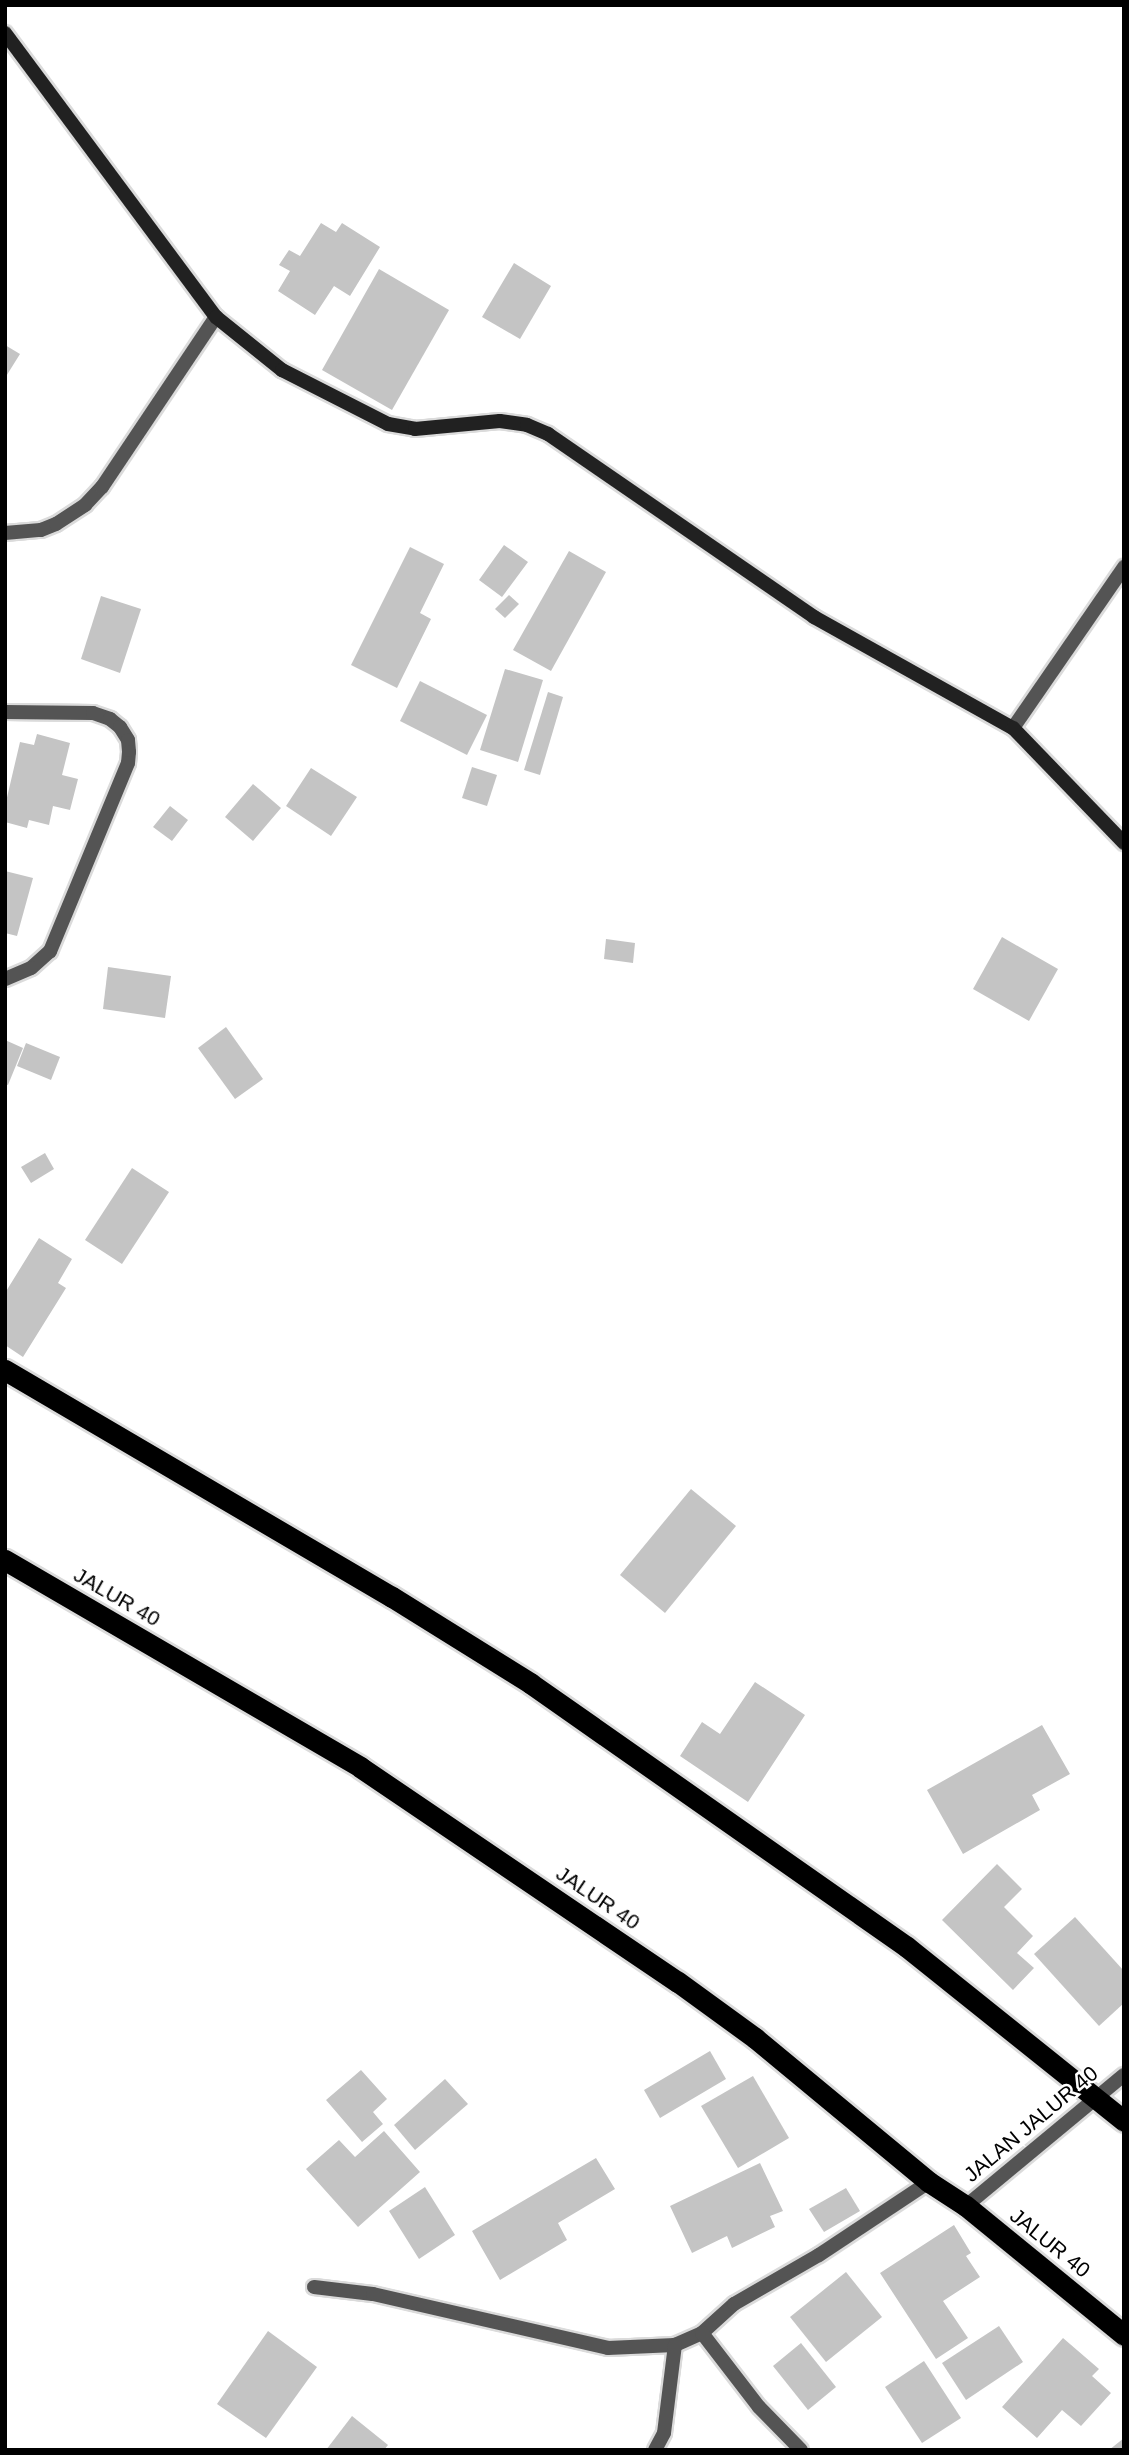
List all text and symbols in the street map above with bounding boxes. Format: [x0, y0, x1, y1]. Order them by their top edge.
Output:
street label: JALUR 40 [69, 1562, 165, 1632]
street label: JALUR 40 [551, 1861, 645, 1935]
street label: JALAN JALUR 40 [959, 2061, 1103, 2187]
street label: JALUR 40 [1005, 2203, 1095, 2283]

